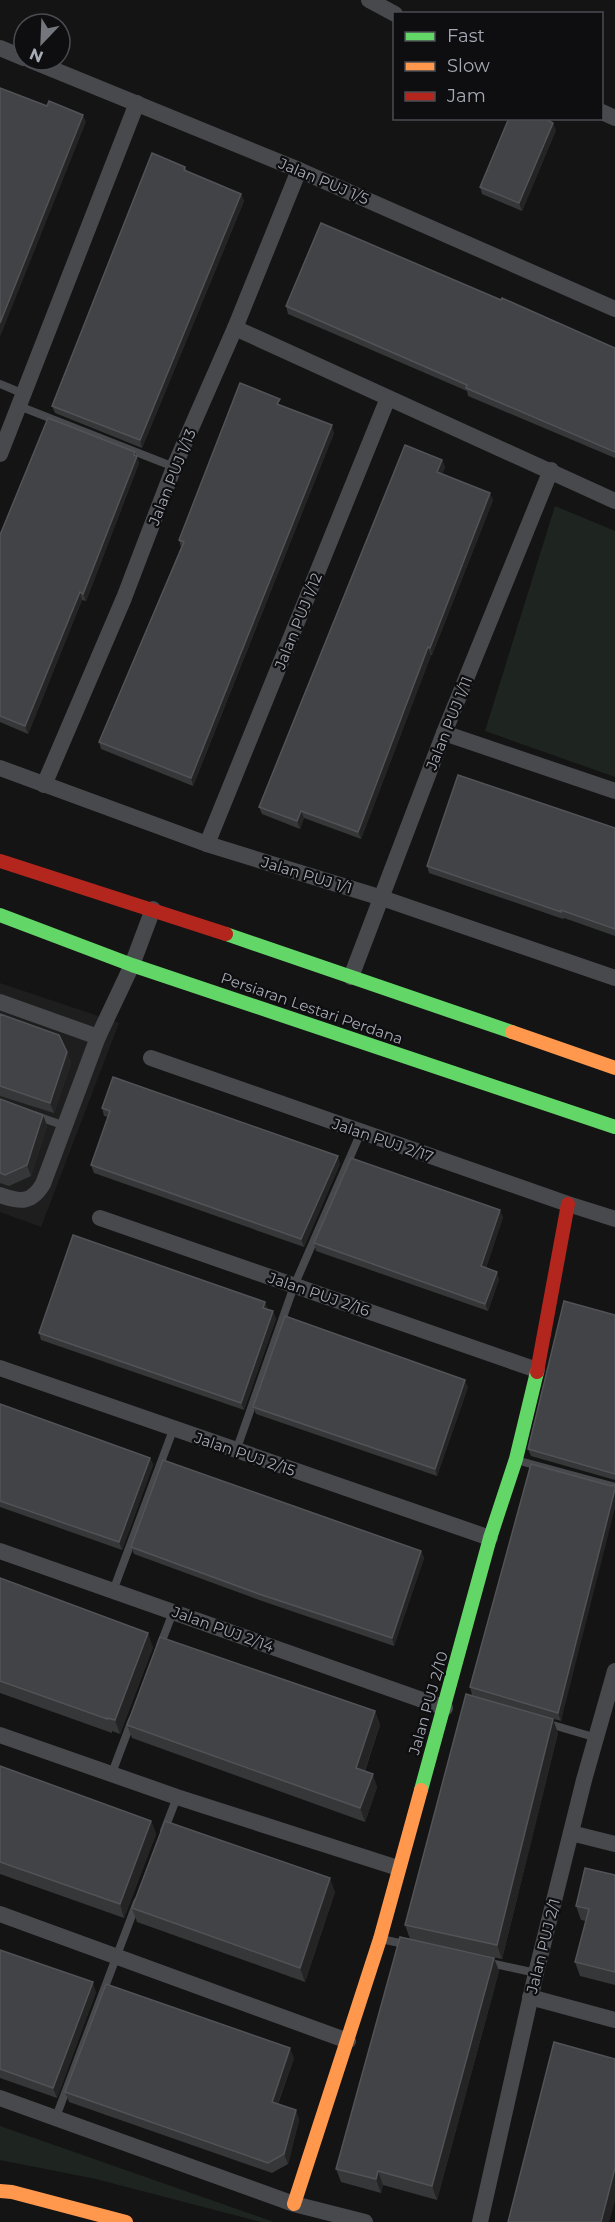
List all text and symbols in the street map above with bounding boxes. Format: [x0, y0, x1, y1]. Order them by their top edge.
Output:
north arrow [12, 12, 72, 72]
legend [393, 12, 603, 120]
text: Fast [447, 25, 485, 47]
text: N [27, 44, 46, 67]
text: Slow [447, 55, 490, 77]
text: Jam [446, 85, 486, 107]
street label: Jalan PUJ 1/5 [275, 153, 372, 209]
street label: Jalan PUJ 1/13 [144, 426, 200, 529]
street label: Jalan PUJ 1/12 [270, 570, 326, 673]
street label: Jalan PUJ 1/11 [421, 674, 476, 773]
street label: Jalan PUJ 1/1 [258, 852, 355, 898]
street label: Persiaran Lestari Perdana [218, 968, 406, 1048]
street label: Jalan PUJ 2/17 [329, 1113, 436, 1166]
street label: Jalan PUJ 2/16 [265, 1267, 372, 1320]
street label: Jalan PUJ 2/15 [191, 1428, 298, 1480]
street label: Jalan PUJ 2/14 [169, 1601, 277, 1656]
street label: Jalan PUJ 2/10 [404, 1649, 452, 1758]
street label: Jalan PUJ 2/1 [522, 1897, 564, 1996]

